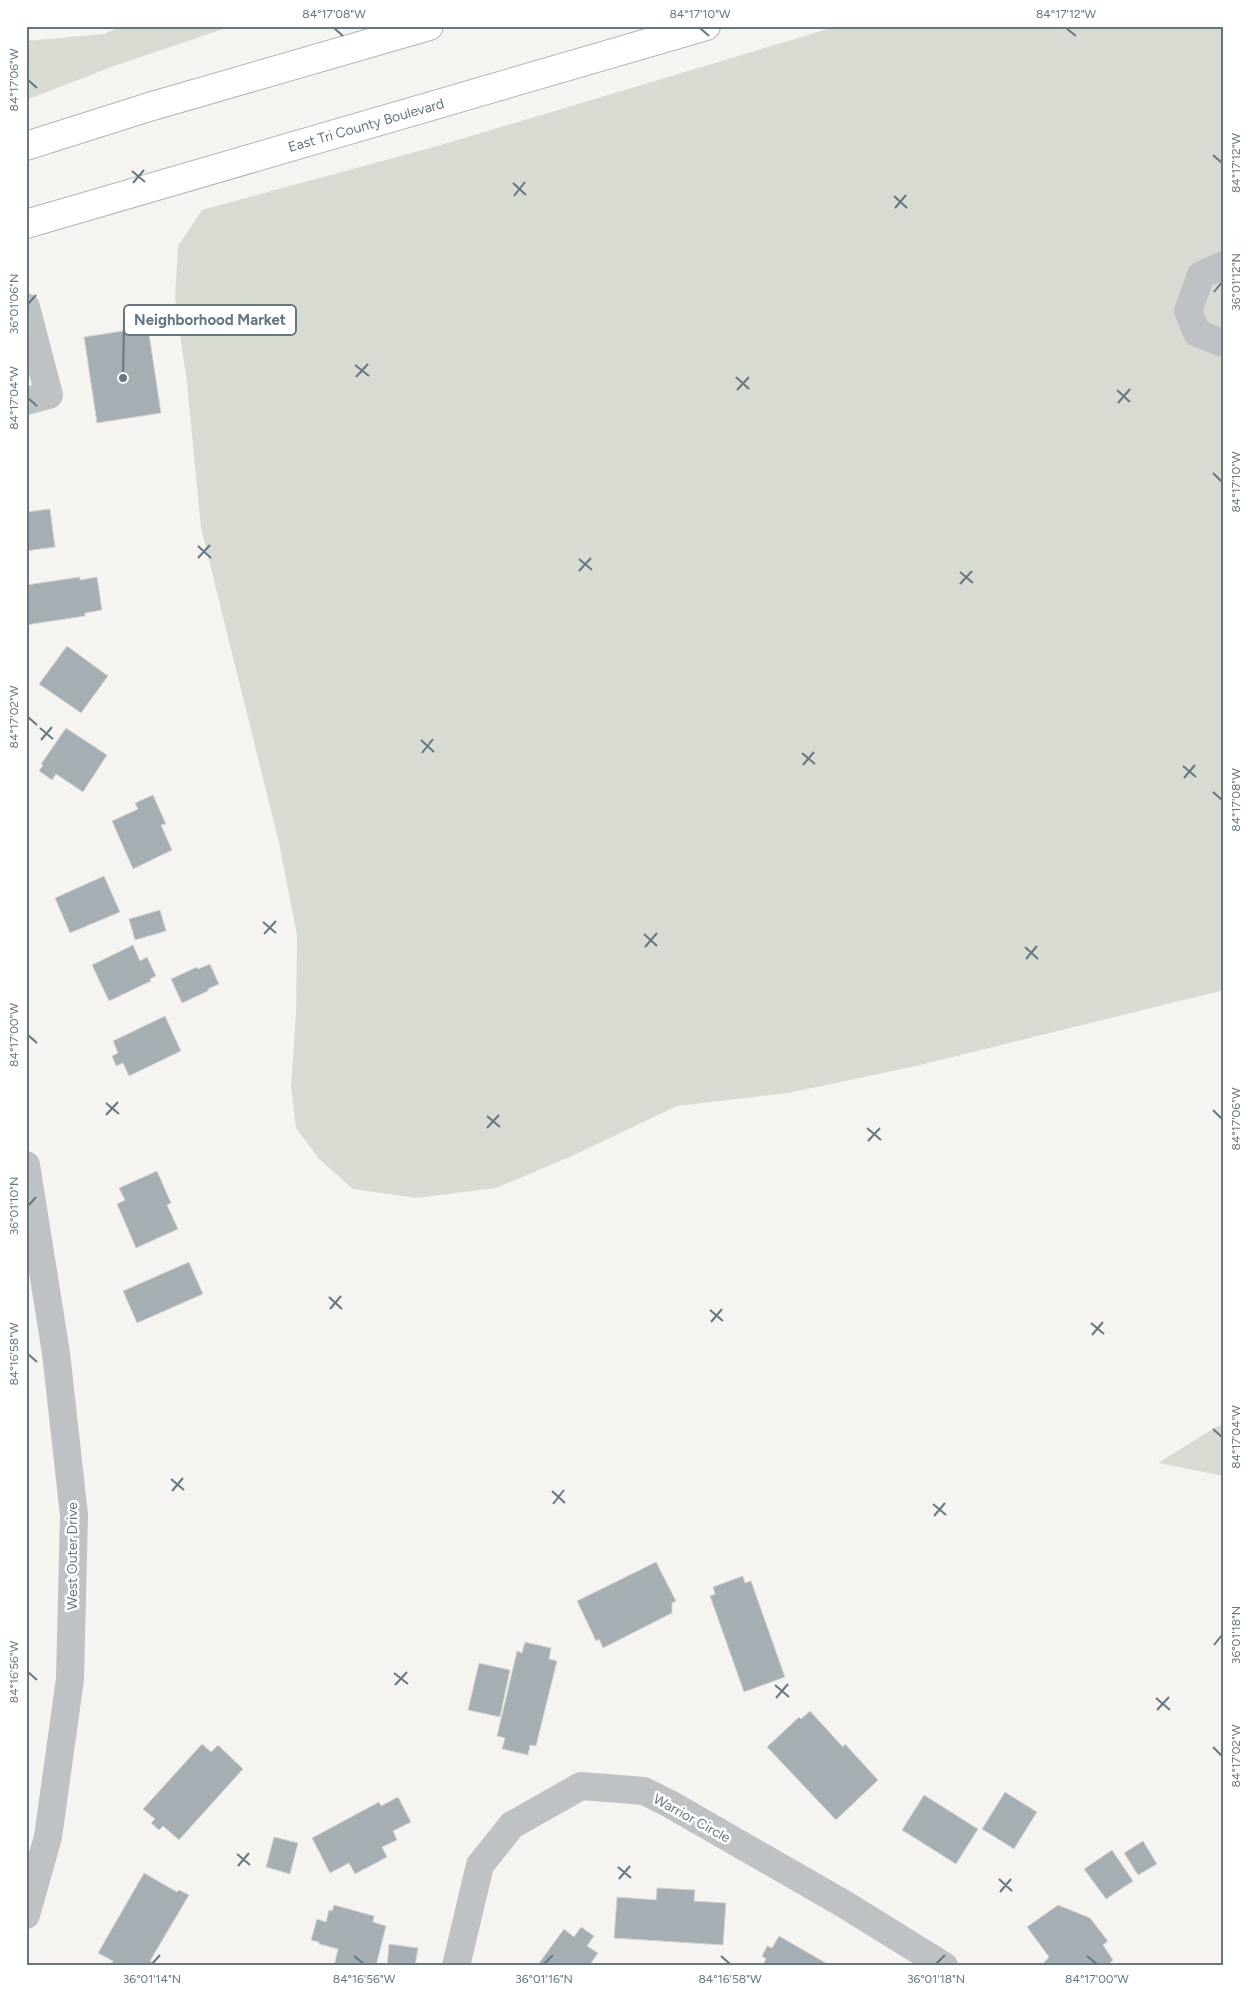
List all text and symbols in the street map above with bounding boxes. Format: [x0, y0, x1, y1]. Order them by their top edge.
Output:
text: 84°17'08"W [302, 7, 366, 21]
text: 84°17'10"W [669, 7, 731, 21]
text: 84°17'12"W [1036, 7, 1097, 21]
text: 84°17'06"W [7, 48, 21, 111]
street label: East Tri County Boulevard [286, 95, 446, 156]
text: 84°17'12"W [1229, 132, 1243, 193]
text: 36°01'12"N [1229, 253, 1243, 311]
text: 36°01'06"N [7, 274, 21, 334]
callout: Neighborhood Market [124, 305, 296, 335]
text: Neighborhood Market [134, 311, 286, 329]
text: 84°17'04"W [7, 366, 21, 430]
text: 84°17'10"W [1229, 451, 1243, 513]
text: 84°17'02"W [7, 685, 21, 748]
text: 84°17'08"W [1229, 768, 1243, 832]
text: 84°17'00"W [7, 1003, 21, 1067]
text: 84°17'06"W [1229, 1087, 1243, 1150]
text: 36°01'10"N [7, 1177, 21, 1235]
text: 84°16'58"W [7, 1322, 21, 1386]
text: 84°17'04"W [1229, 1405, 1243, 1469]
street label: West Outer Drive [64, 1502, 81, 1610]
text: 36°01'18"N [1229, 1606, 1243, 1664]
text: 84°16'56"W [7, 1640, 21, 1703]
text: 84°17'02"W [1229, 1724, 1243, 1787]
street label: Warrior Circle [650, 1790, 734, 1847]
text: 36°01'14"N [123, 1972, 181, 1986]
text: 84°16'56"W [333, 1972, 396, 1986]
text: 36°01'16"N [515, 1972, 573, 1986]
text: 84°16'58"W [698, 1972, 762, 1986]
text: 36°01'18"N [907, 1972, 965, 1986]
text: 84°17'00"W [1065, 1972, 1129, 1986]

